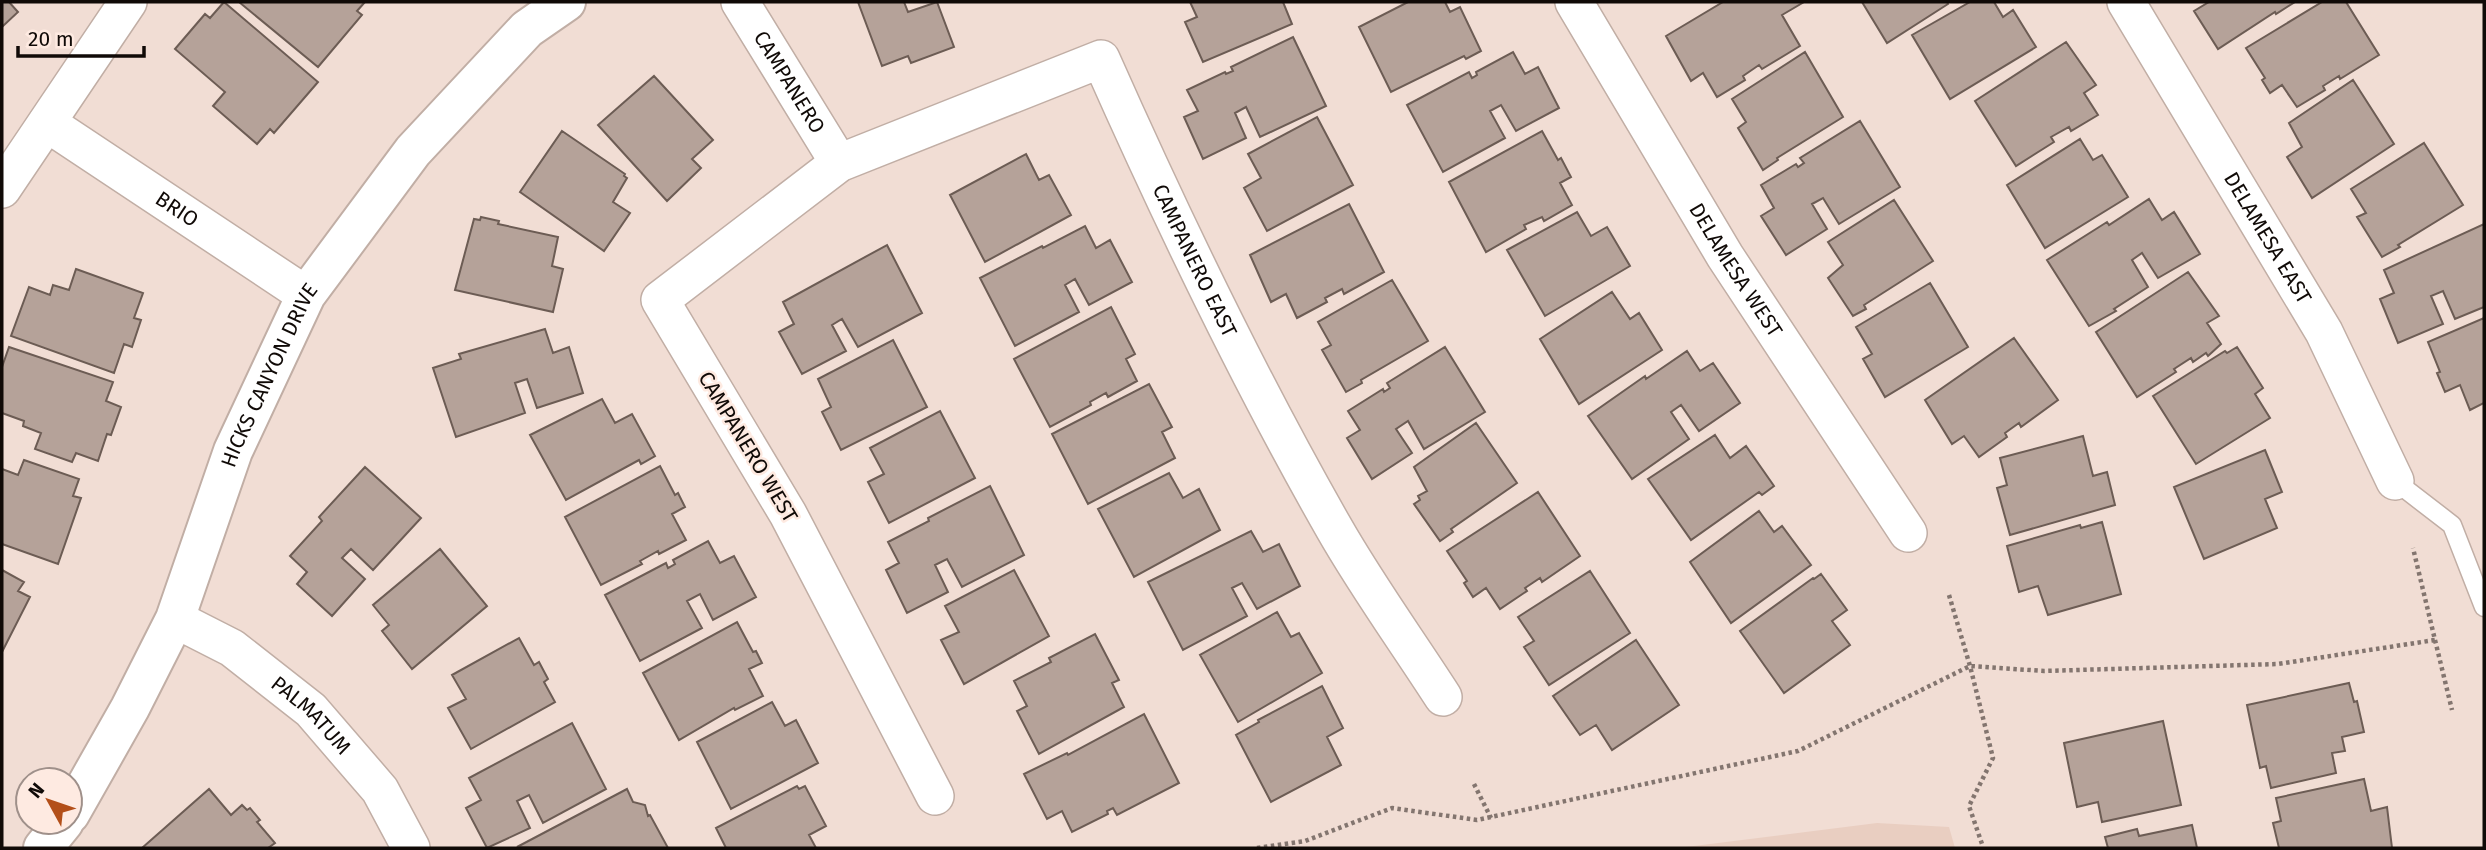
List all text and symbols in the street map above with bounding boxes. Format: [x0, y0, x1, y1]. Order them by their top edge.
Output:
scale bar [18, 14, 144, 58]
text: 20 m [28, 26, 74, 52]
street label: CAMPANERO [748, 26, 831, 138]
street label: DELAMESA EAST [2218, 167, 2317, 308]
street label: CAMPANERO EAST [1147, 180, 1243, 342]
street label: BRIO [150, 186, 203, 233]
street label: DELAMESA WEST [1683, 198, 1788, 342]
street label: HICKS CANYON DRIVE [215, 278, 323, 471]
street label: CAMPANERO WEST [693, 367, 803, 527]
street label: PALMATUM [266, 671, 356, 760]
north arrow [14, 766, 84, 836]
text: N [23, 778, 49, 803]

